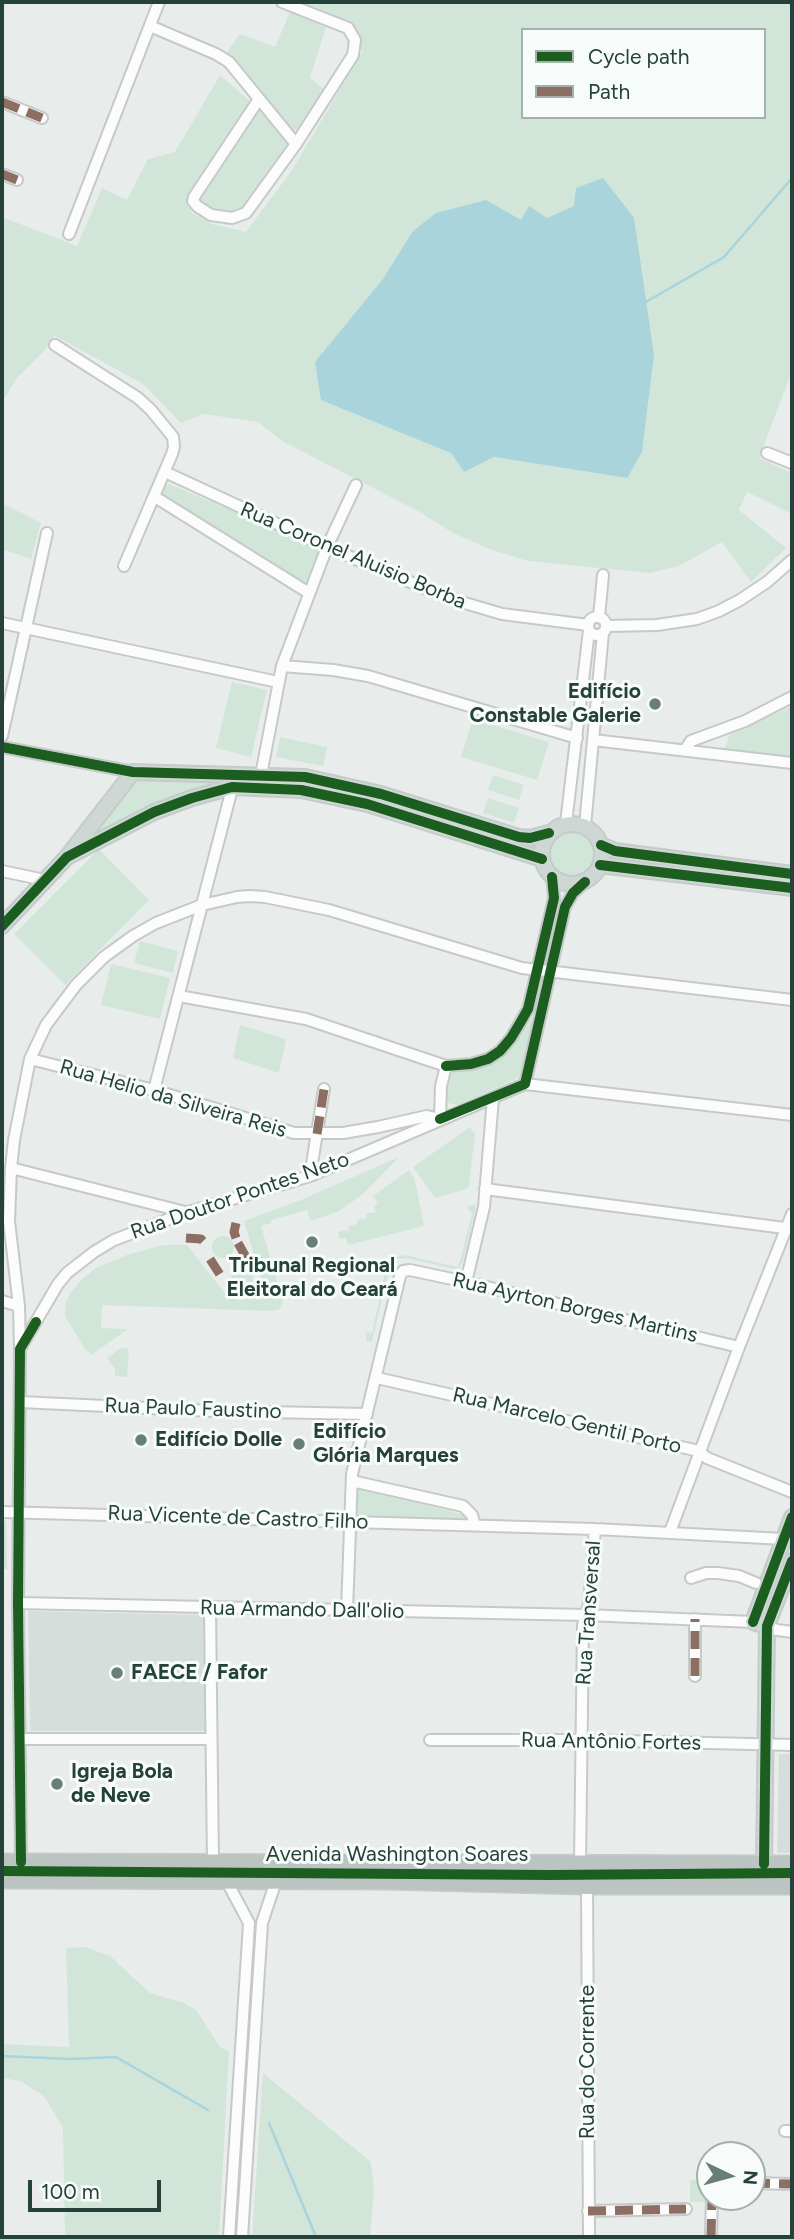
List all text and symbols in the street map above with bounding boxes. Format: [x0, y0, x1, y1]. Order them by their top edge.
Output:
legend [521, 28, 766, 119]
text: Cycle path [588, 44, 689, 69]
text: Path [588, 79, 630, 104]
street label: Rua Coronel Aluisio Borba [236, 497, 470, 615]
place label: Edifício Constable Galerie [469, 679, 641, 729]
marker: Edifício Constable Galerie [647, 696, 663, 712]
street label: Rua Helio da Silveira Reis [57, 1055, 289, 1143]
street label: Rua Doutor Pontes Neto [127, 1147, 353, 1245]
marker: Tribunal Regional Eleitoral do Ceará [304, 1234, 320, 1250]
place label: Tribunal Regional Eleitoral do Ceará [226, 1253, 398, 1303]
street label: Rua Ayrton Borges Martins [450, 1268, 700, 1348]
street label: Rua Marcelo Gentil Porto [450, 1382, 684, 1460]
street label: Rua Paulo Faustino [104, 1393, 282, 1425]
place label: Edifício Glória Marques [313, 1419, 459, 1469]
place label: Edifício Dolle [155, 1427, 282, 1453]
marker: Edifício Dolle [133, 1432, 149, 1448]
marker: Edifício Glória Marques [291, 1436, 307, 1452]
street label: Rua Vicente de Castro Filho [107, 1501, 369, 1535]
street label: Rua Transversal [571, 1540, 607, 1686]
street label: Rua Armando Dall'olio [200, 1596, 404, 1624]
place label: FAECE / Fafor [131, 1660, 267, 1686]
marker: FAECE / Fafor [109, 1665, 125, 1681]
street label: Rua Antônio Fortes [521, 1728, 701, 1756]
place label: Igreja Bola de Neve [71, 1759, 173, 1809]
marker: Igreja Bola de Neve [49, 1776, 65, 1792]
street label: Avenida Washington Soares [266, 1842, 528, 1868]
street label: Rua do Corrente [575, 1985, 601, 2139]
north arrow [696, 2141, 766, 2211]
scale bar [32, 2166, 164, 2210]
text: N [738, 2169, 763, 2186]
text: 100 m [41, 2179, 100, 2204]

